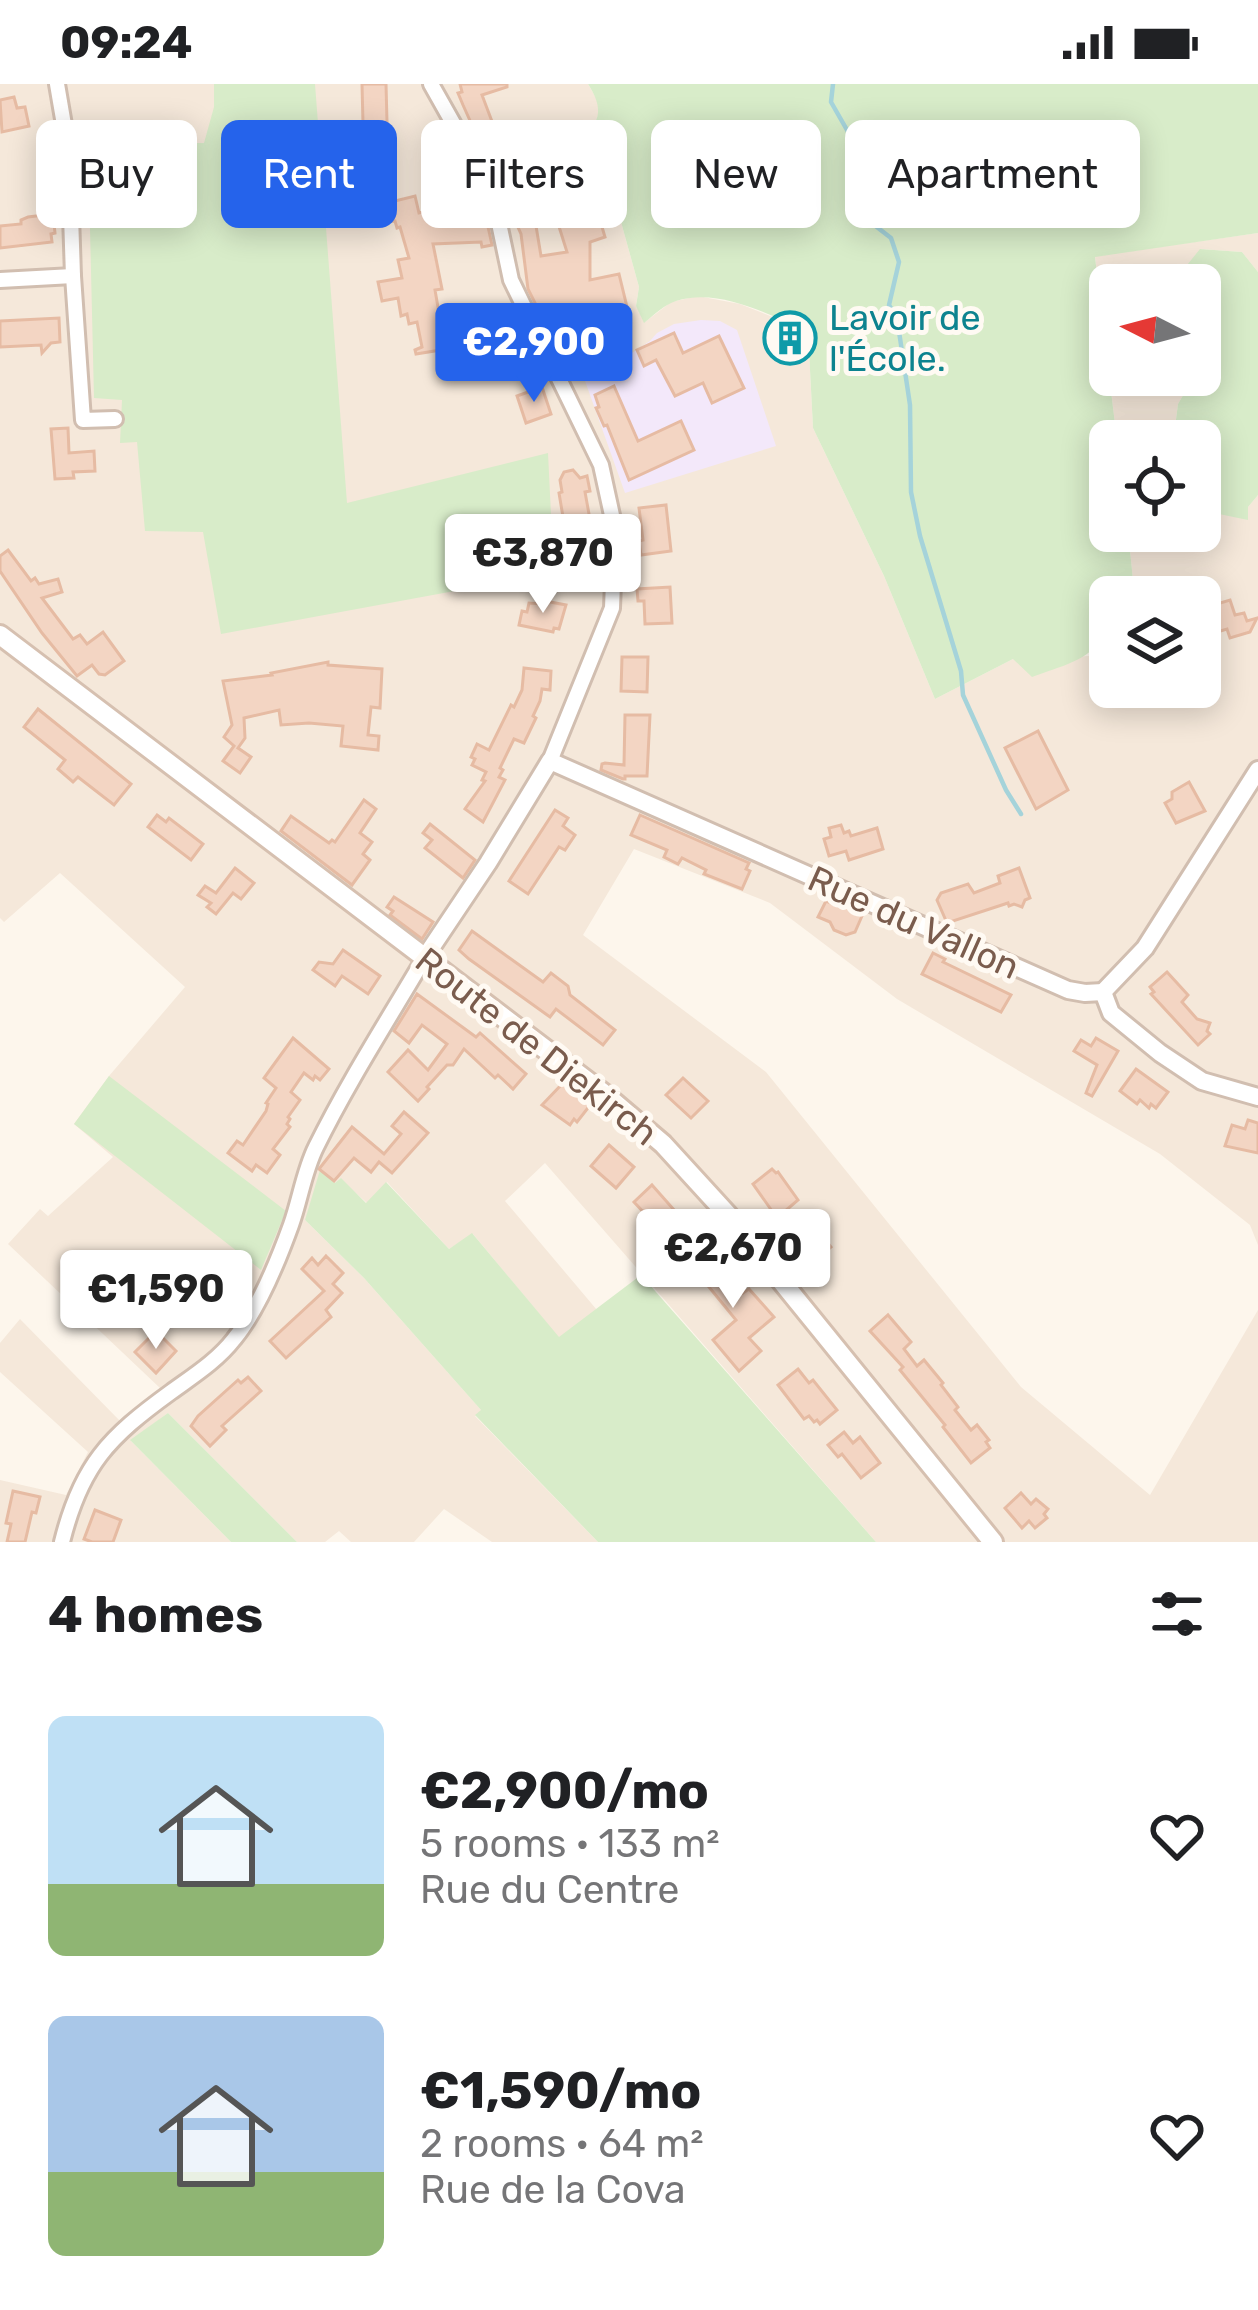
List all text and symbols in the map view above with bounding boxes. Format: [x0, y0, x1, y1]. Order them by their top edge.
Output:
text: 09:24 [60, 16, 192, 69]
chip: Buy [36, 120, 197, 228]
chip: Rent [221, 120, 397, 228]
chip: Filters [421, 120, 627, 228]
chip: New [651, 120, 821, 228]
chip: Apartment [845, 120, 1140, 228]
north arrow [1089, 264, 1221, 396]
map controls [1089, 264, 1221, 708]
place label: Lavoir de l'École. [829, 296, 981, 380]
pin: €2,900 [436, 303, 632, 405]
building icon: Lavoir de l'École. [762, 310, 818, 366]
text: €2,900 [462, 319, 606, 365]
button: locate [1089, 420, 1221, 552]
pin: €3,870 [445, 514, 641, 616]
text: €3,870 [472, 530, 614, 576]
button: layers [1089, 576, 1221, 708]
street label: Rue du Vallon [802, 857, 1026, 988]
street label: Route de Diekirch [407, 939, 666, 1154]
pin: €2,670 [635, 1209, 831, 1311]
text: €2,670 [663, 1225, 803, 1271]
pin: €1,590 [58, 1250, 254, 1352]
text: €1,590 [87, 1266, 225, 1312]
icon: filters [1144, 1581, 1210, 1647]
text: 4 homes [48, 1584, 263, 1645]
text: €2,900/mo [420, 1760, 709, 1821]
icon: home [144, 1764, 288, 1908]
icon: heart [1144, 1803, 1210, 1869]
text: 5 rooms · 133 m² [420, 1821, 720, 1867]
text: Rue du Centre [420, 1867, 679, 1913]
text: €1,590/mo [420, 2060, 702, 2121]
icon: home [144, 2064, 288, 2208]
icon: heart [1144, 2103, 1210, 2169]
text: 2 rooms · 64 m² [420, 2121, 703, 2167]
text: Rue de la Cova [420, 2167, 686, 2213]

